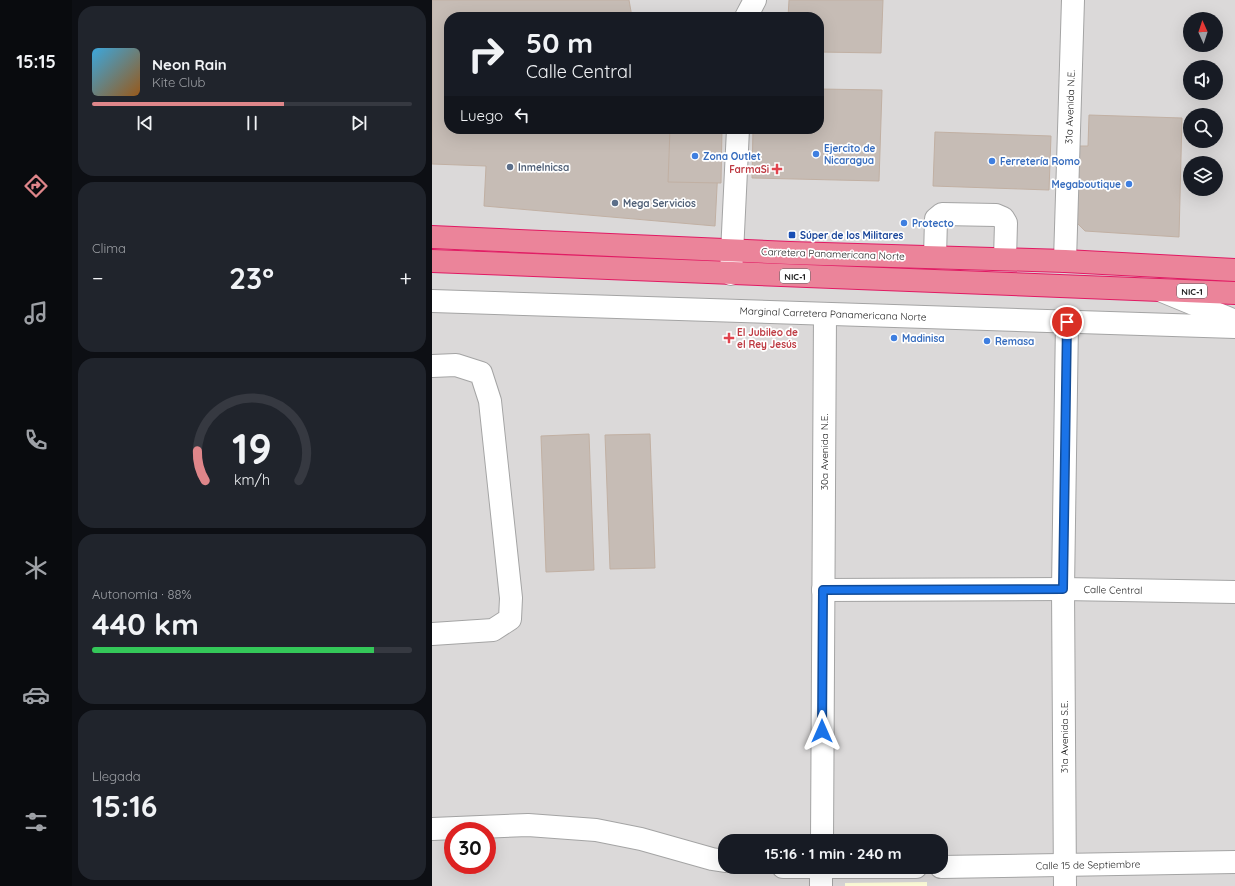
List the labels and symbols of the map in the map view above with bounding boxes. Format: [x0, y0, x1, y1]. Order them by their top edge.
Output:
north arrow [1183, 12, 1223, 52]
street label: 31a Avenida N.E. [1062, 70, 1078, 144]
place label: Ejercito de Nicaragua [824, 142, 875, 167]
marker: Ejercito de Nicaragua [811, 149, 821, 159]
place label: Zona Outlet [703, 150, 761, 163]
marker: Zona Outlet [690, 151, 700, 161]
place label: Ferretería Romo [1000, 155, 1080, 168]
marker: Ferretería Romo [987, 156, 997, 166]
place label: Inmelnicsa [518, 161, 569, 174]
marker: Inmelnicsa [505, 162, 515, 172]
place label: FarmaSi [729, 163, 769, 176]
marker: FarmaSi [772, 164, 782, 174]
place label: Megaboutique [1051, 178, 1121, 191]
marker: Megaboutique [1124, 179, 1134, 189]
place label: Mega Servicios [623, 197, 696, 210]
marker: Mega Servicios [610, 198, 620, 208]
place label: Protecto [912, 217, 954, 230]
marker: Protecto [899, 218, 909, 228]
place label: Súper de los Militares [800, 229, 904, 242]
marker: Súper de los Militares [787, 230, 797, 240]
street label: Carretera Panamericana Norte [761, 245, 905, 263]
road number: NIC-1 [780, 269, 810, 283]
road number: NIC-1 [1177, 284, 1207, 298]
street label: Marginal Carretera Panamericana Norte [739, 304, 927, 324]
pin [1050, 305, 1084, 339]
place label: El Jubileo de el Rey Jesús [737, 326, 798, 351]
place label: Madinisa [902, 332, 945, 345]
marker: El Jubileo de el Rey Jesús [724, 333, 734, 343]
marker: Madinisa [889, 333, 899, 343]
place label: Remasa [995, 335, 1034, 348]
marker: Remasa [982, 336, 992, 346]
street label: 30a Avenida N.E. [818, 414, 831, 490]
street label: Calle Central [1083, 583, 1143, 597]
street label: 31a Avenida S.E. [1058, 701, 1071, 773]
position arrow [801, 710, 843, 752]
speed limit sign: 30 [444, 822, 496, 874]
street label: Calle 15 de Septiembre [1036, 858, 1141, 872]

